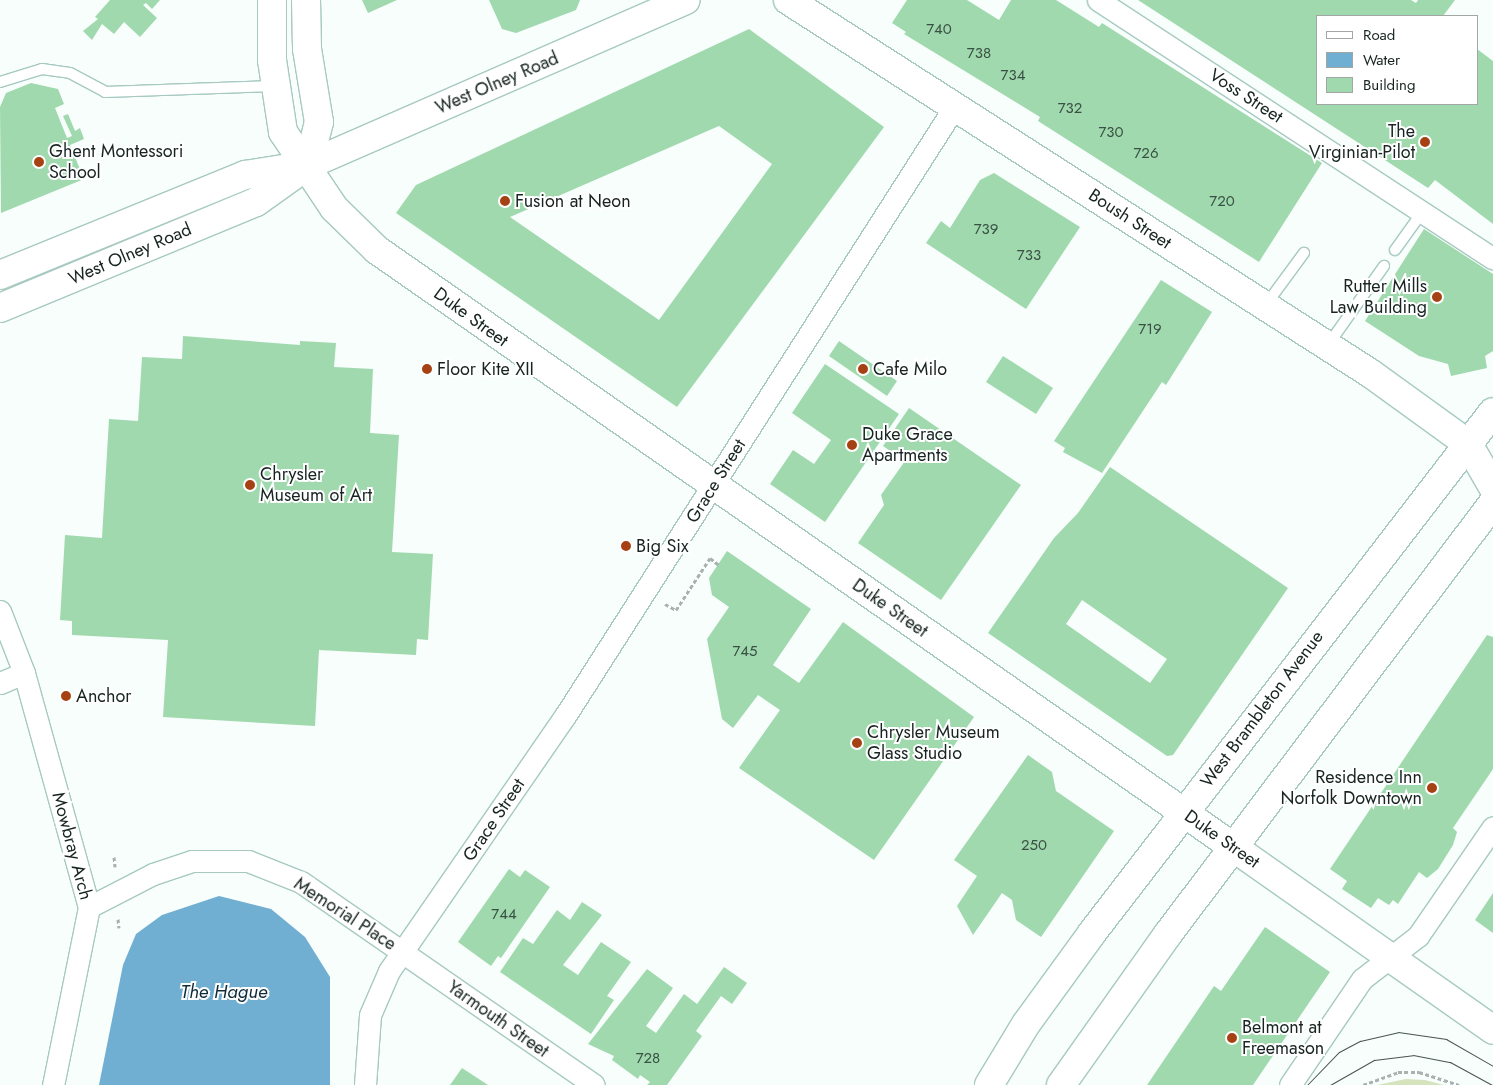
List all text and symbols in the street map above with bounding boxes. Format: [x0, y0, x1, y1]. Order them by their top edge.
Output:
legend [1316, 15, 1478, 105]
house number: 740 [926, 21, 952, 39]
text: Road [1363, 24, 1395, 46]
house number: 738 [967, 45, 991, 63]
street label: West Olney Road [432, 47, 562, 119]
text: Water [1363, 49, 1400, 71]
street label: Voss Street [1205, 64, 1287, 128]
house number: 734 [1001, 67, 1025, 85]
text: Building [1363, 74, 1415, 96]
house number: 732 [1058, 100, 1082, 118]
place label: The Virginian-Pilot [1309, 121, 1415, 163]
house number: 730 [1098, 124, 1124, 142]
marker: The Virginian-Pilot [1419, 136, 1431, 148]
place label: Ghent Montessori School [49, 141, 183, 183]
house number: 726 [1133, 145, 1159, 163]
marker: Ghent Montessori School [33, 156, 45, 168]
street label: Boush Street [1085, 184, 1175, 254]
place label: Fusion at Neon [515, 190, 631, 212]
house number: 720 [1209, 193, 1235, 211]
marker: Fusion at Neon [499, 195, 511, 207]
street label: West Olney Road [65, 218, 195, 290]
house number: 739 [974, 221, 998, 239]
house number: 733 [1017, 247, 1041, 265]
place label: Rutter Mills Law Building [1330, 276, 1427, 318]
street label: Duke Street [429, 283, 513, 351]
marker: Rutter Mills Law Building [1431, 291, 1443, 303]
house number: 719 [1138, 321, 1162, 339]
place label: Floor Kite XII [437, 358, 534, 380]
place label: Cafe Milo [873, 358, 947, 380]
marker: Floor Kite XII [421, 363, 433, 375]
marker: Cafe Milo [857, 363, 869, 375]
place label: Duke Grace Apartments [862, 424, 953, 466]
street label: Grace Street [682, 435, 750, 527]
marker: Duke Grace Apartments [846, 439, 858, 451]
place label: Chrysler Museum of Art [260, 464, 372, 506]
marker: Chrysler Museum of Art [244, 479, 256, 491]
place label: Big Six [636, 535, 688, 557]
marker: Big Six [620, 540, 632, 552]
street label: Duke Street [848, 574, 932, 642]
street label: West Brambleton Avenue [1196, 627, 1328, 791]
house number: 745 [732, 643, 758, 661]
place label: Anchor [76, 685, 131, 707]
marker: Anchor [60, 690, 72, 702]
place label: Chrysler Museum Glass Studio [867, 722, 1000, 764]
marker: Chrysler Museum Glass Studio [851, 737, 863, 749]
place label: Residence Inn Norfolk Downtown [1281, 767, 1422, 810]
street label: Grace Street [458, 775, 530, 865]
marker: Residence Inn Norfolk Downtown [1426, 782, 1438, 794]
street label: Mowbray Arch [47, 790, 97, 902]
street label: Duke Street [1180, 805, 1264, 873]
house number: 250 [1021, 837, 1047, 855]
street label: Memorial Place [290, 873, 400, 955]
house number: 744 [491, 906, 517, 924]
street label: Yarmouth Street [443, 976, 553, 1062]
water label: The Hague [181, 981, 267, 1003]
place label: Belmont at Freemason [1242, 1017, 1324, 1060]
marker: Belmont at Freemason [1226, 1032, 1238, 1044]
house number: 728 [636, 1050, 660, 1068]

